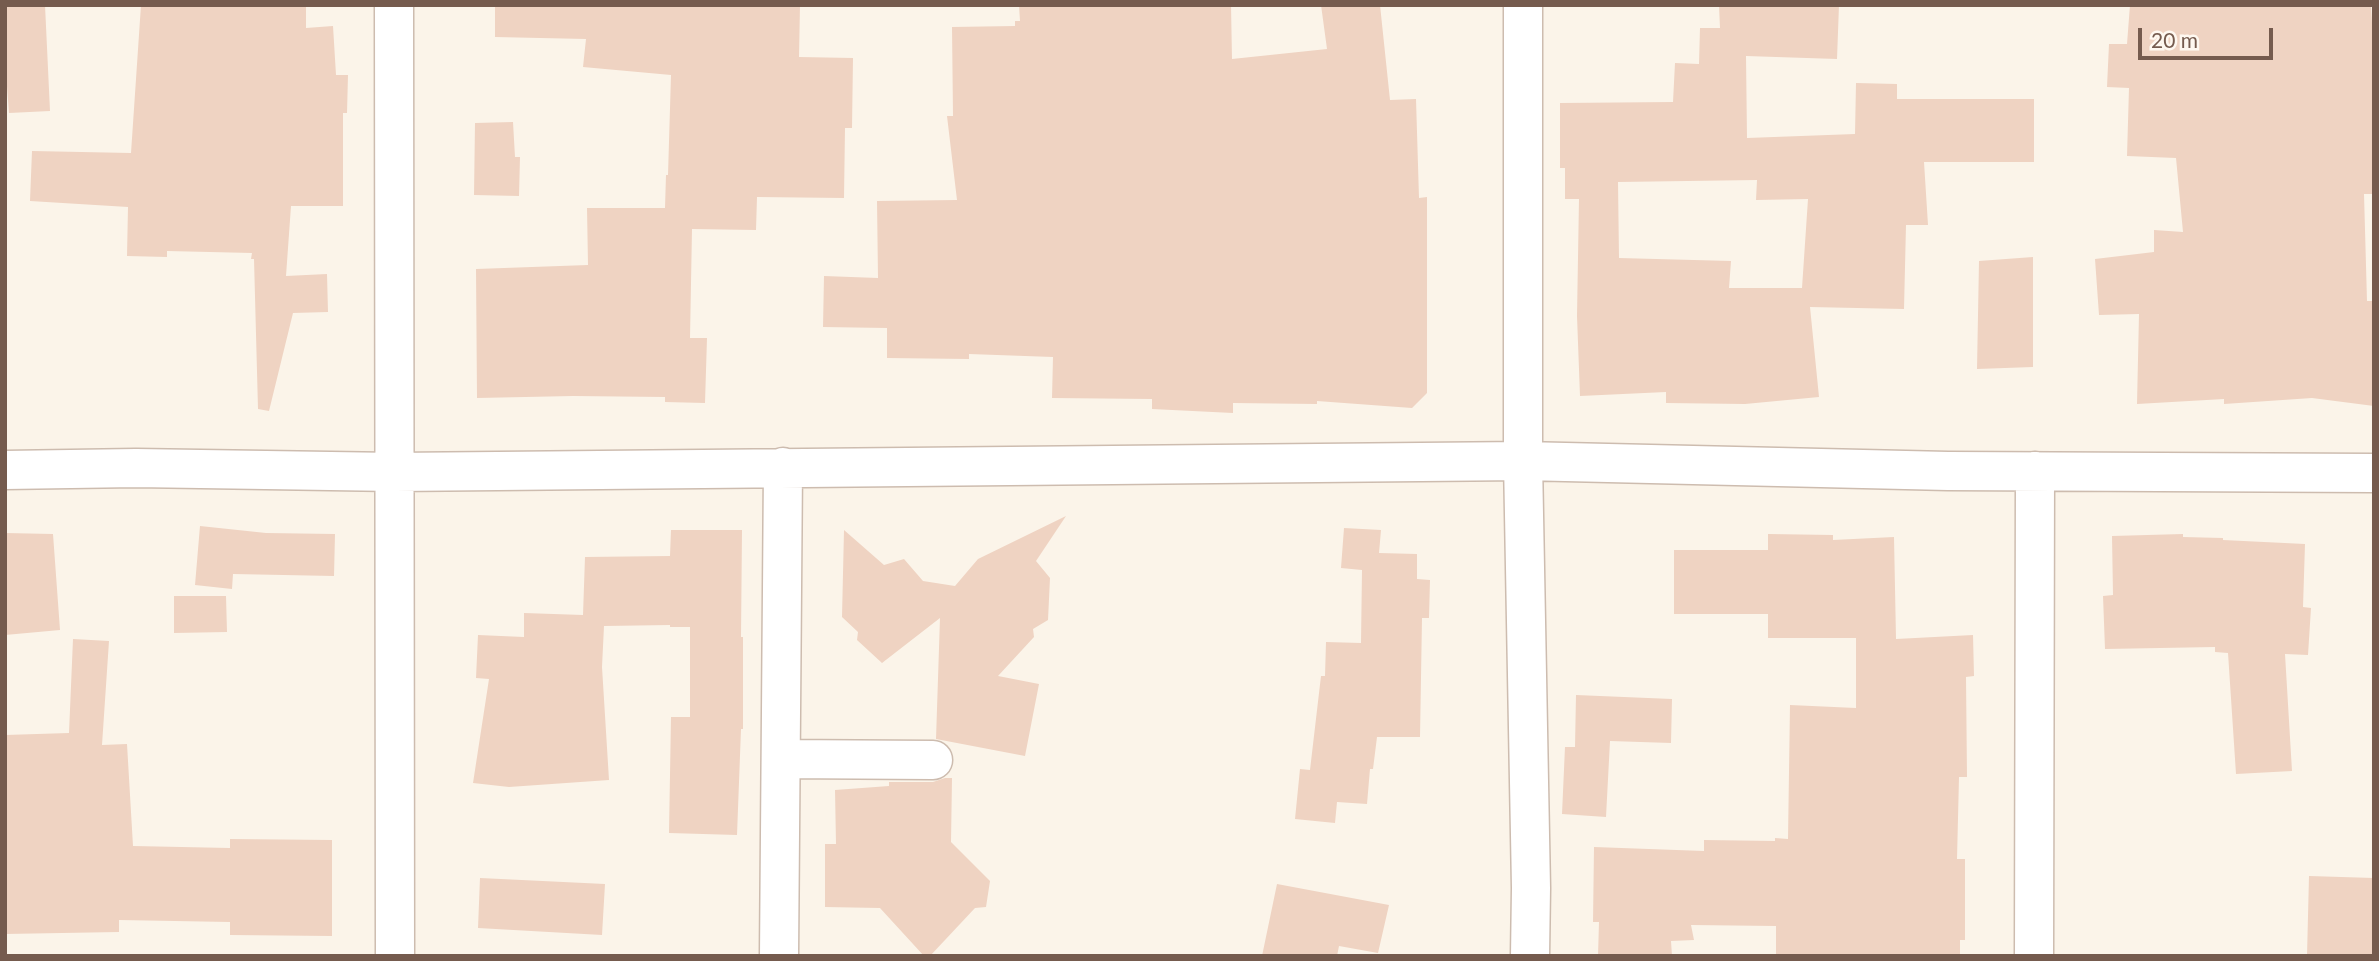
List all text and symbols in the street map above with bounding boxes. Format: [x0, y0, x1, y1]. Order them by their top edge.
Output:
scale bar [2141, 14, 2276, 58]
text: 20 m [2151, 27, 2198, 52]

